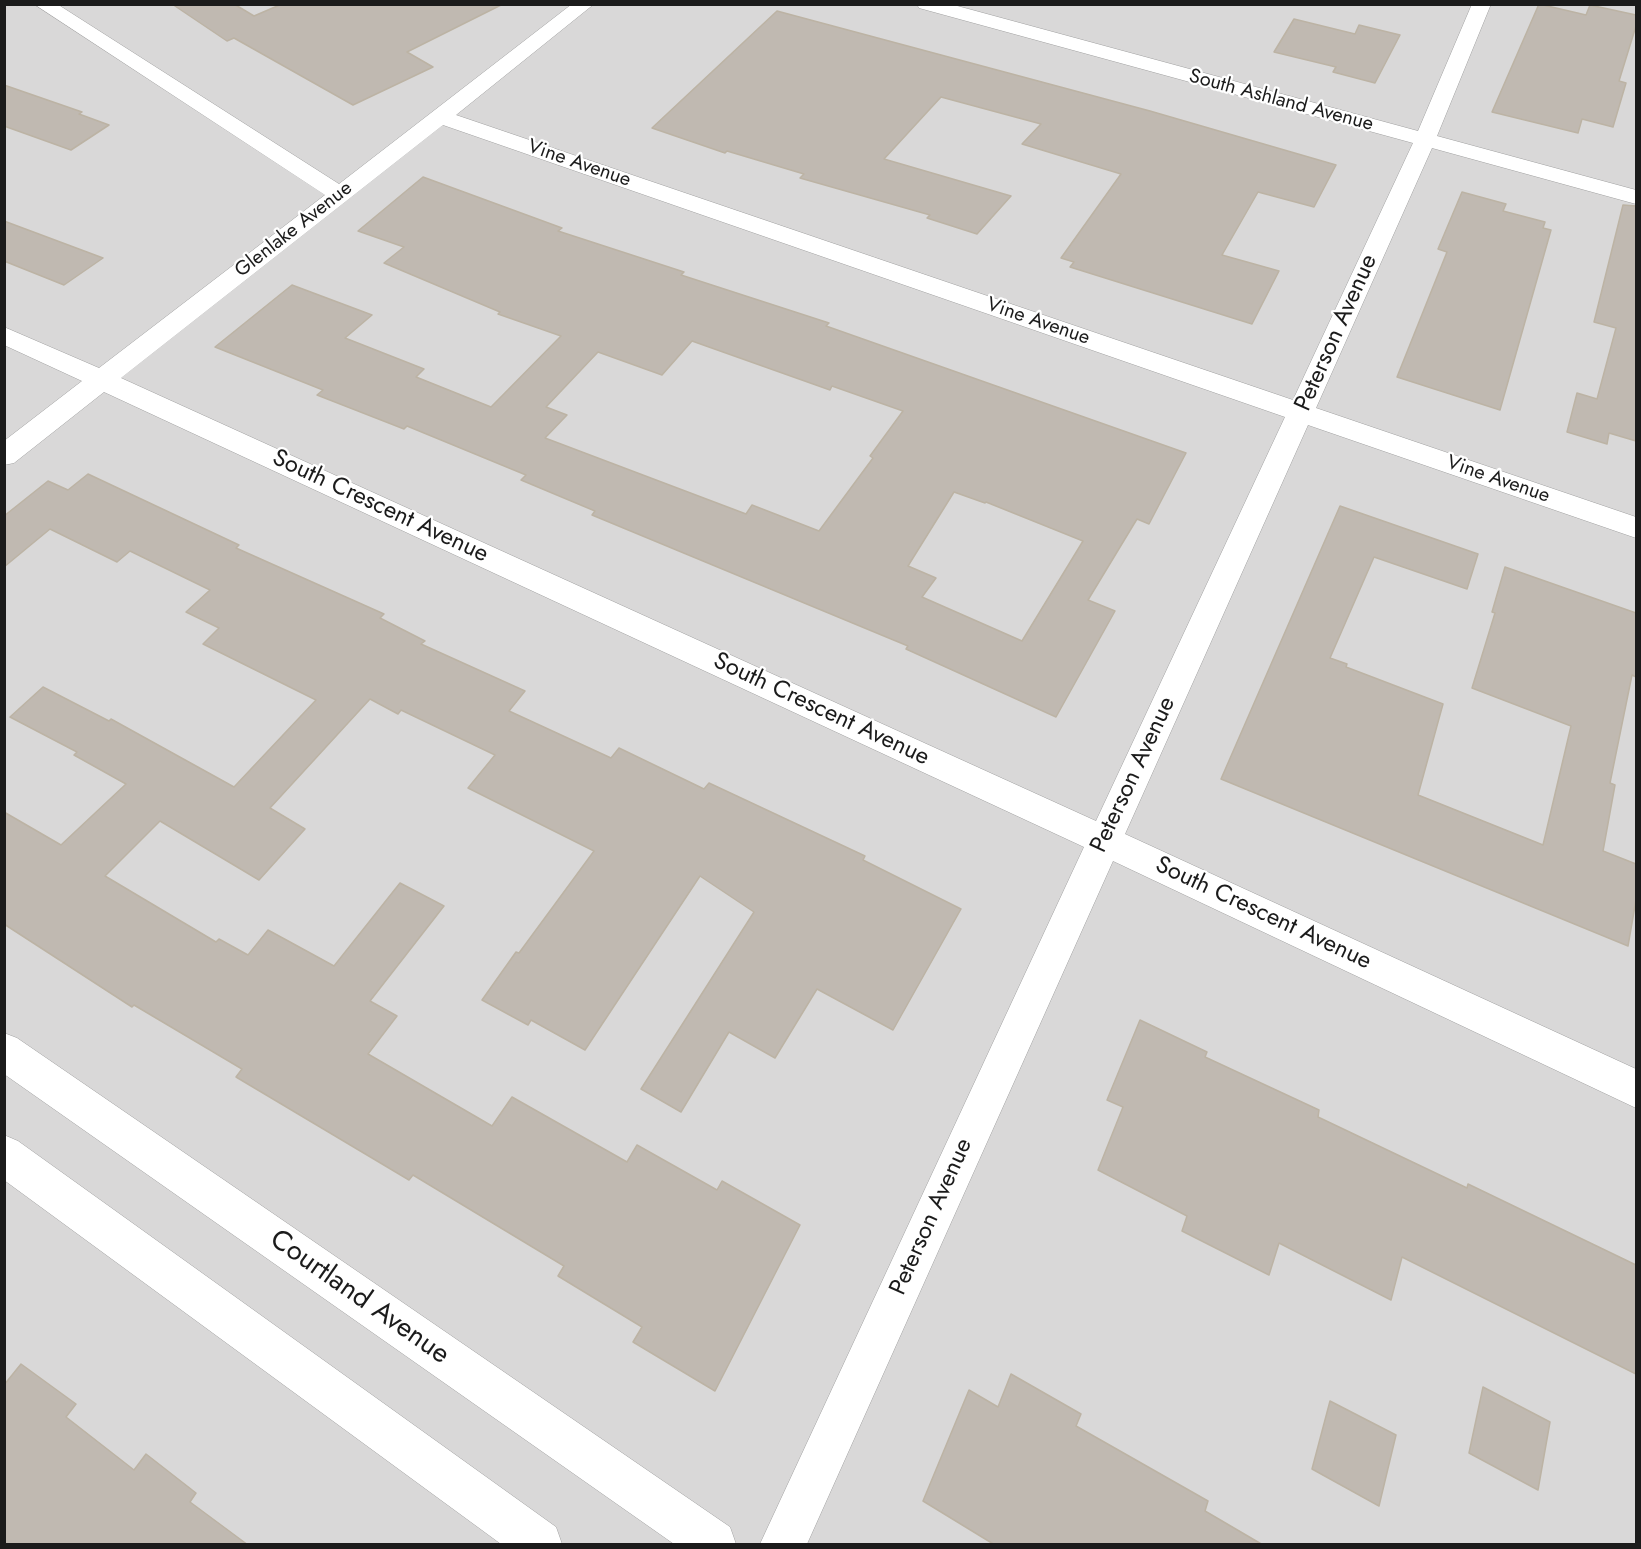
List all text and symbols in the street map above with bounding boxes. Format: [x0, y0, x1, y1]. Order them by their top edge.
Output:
street label: South Ashland Avenue [1186, 65, 1376, 137]
street label: Vine Avenue [524, 135, 634, 193]
street label: Glenlake Avenue [231, 177, 357, 283]
street label: Peterson Avenue [1290, 250, 1384, 416]
street label: Vine Avenue [983, 293, 1093, 351]
street label: South Crescent Avenue [267, 444, 493, 570]
street label: Vine Avenue [1443, 451, 1553, 509]
street label: South Crescent Avenue [708, 647, 934, 773]
street label: Peterson Avenue [1085, 693, 1183, 857]
street label: South Crescent Avenue [1150, 851, 1376, 977]
street label: Peterson Avenue [885, 1134, 979, 1300]
street label: Courtland Avenue [263, 1224, 455, 1372]

